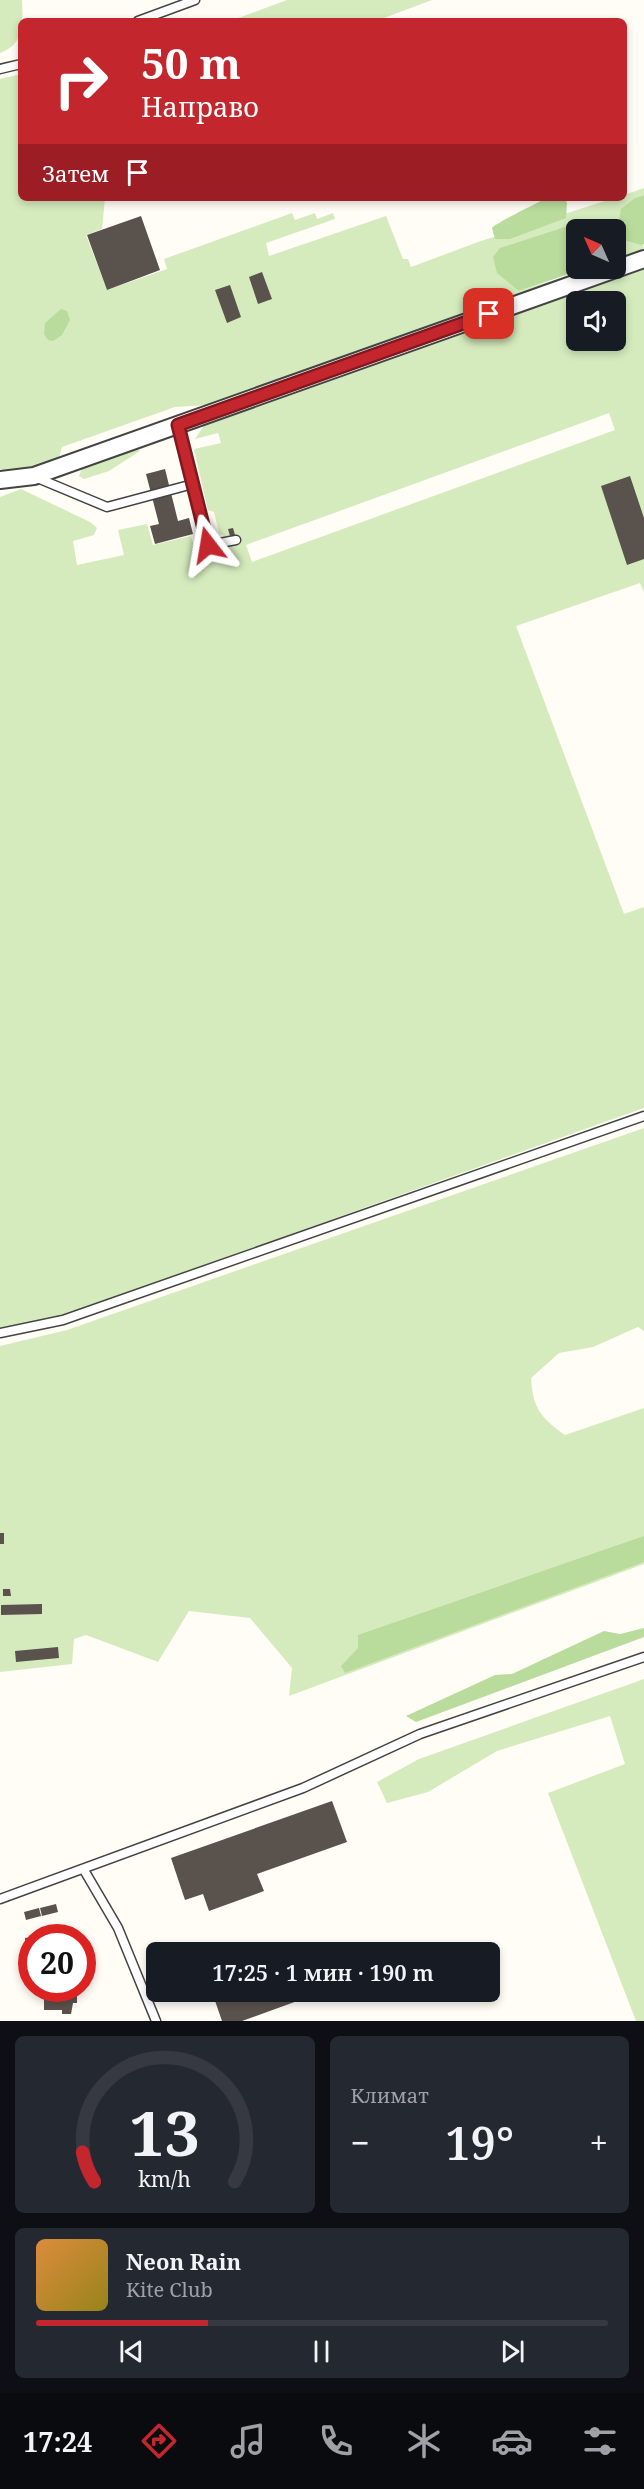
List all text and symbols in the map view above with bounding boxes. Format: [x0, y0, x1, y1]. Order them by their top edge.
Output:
text: 50 m [141, 34, 241, 91]
icon: right [42, 42, 120, 120]
text: Направо [141, 88, 259, 125]
icon: arrive [121, 156, 154, 189]
text: Затем [42, 158, 109, 188]
north arrow [566, 219, 626, 279]
map controls [566, 219, 626, 351]
pin [463, 288, 514, 339]
button: sound [566, 291, 626, 351]
icon: arrive [472, 297, 505, 330]
position arrow [176, 513, 240, 577]
speed limit sign: 20 [18, 1924, 96, 2002]
text: 17:25 · 1 мин · 190 m [212, 1957, 434, 1987]
text: Климат [351, 2082, 429, 2109]
text: 13 [129, 2089, 200, 2174]
text: 19° [445, 2112, 514, 2173]
text: − [351, 2120, 370, 2165]
text: + [590, 2120, 608, 2165]
text: km/h [138, 2164, 191, 2193]
text: Neon Rain [126, 2246, 241, 2276]
text: Kite Club [126, 2276, 213, 2303]
icon: previous [115, 2335, 148, 2368]
icon: pause [305, 2335, 338, 2368]
icon: next [496, 2335, 529, 2368]
icon: directions [138, 2420, 180, 2462]
icon: music [227, 2420, 269, 2462]
icon: phone [315, 2420, 357, 2462]
icon: climate [403, 2420, 445, 2462]
icon: car [491, 2420, 533, 2462]
icon: filters [579, 2420, 621, 2462]
text: 17:24 [23, 2423, 92, 2460]

